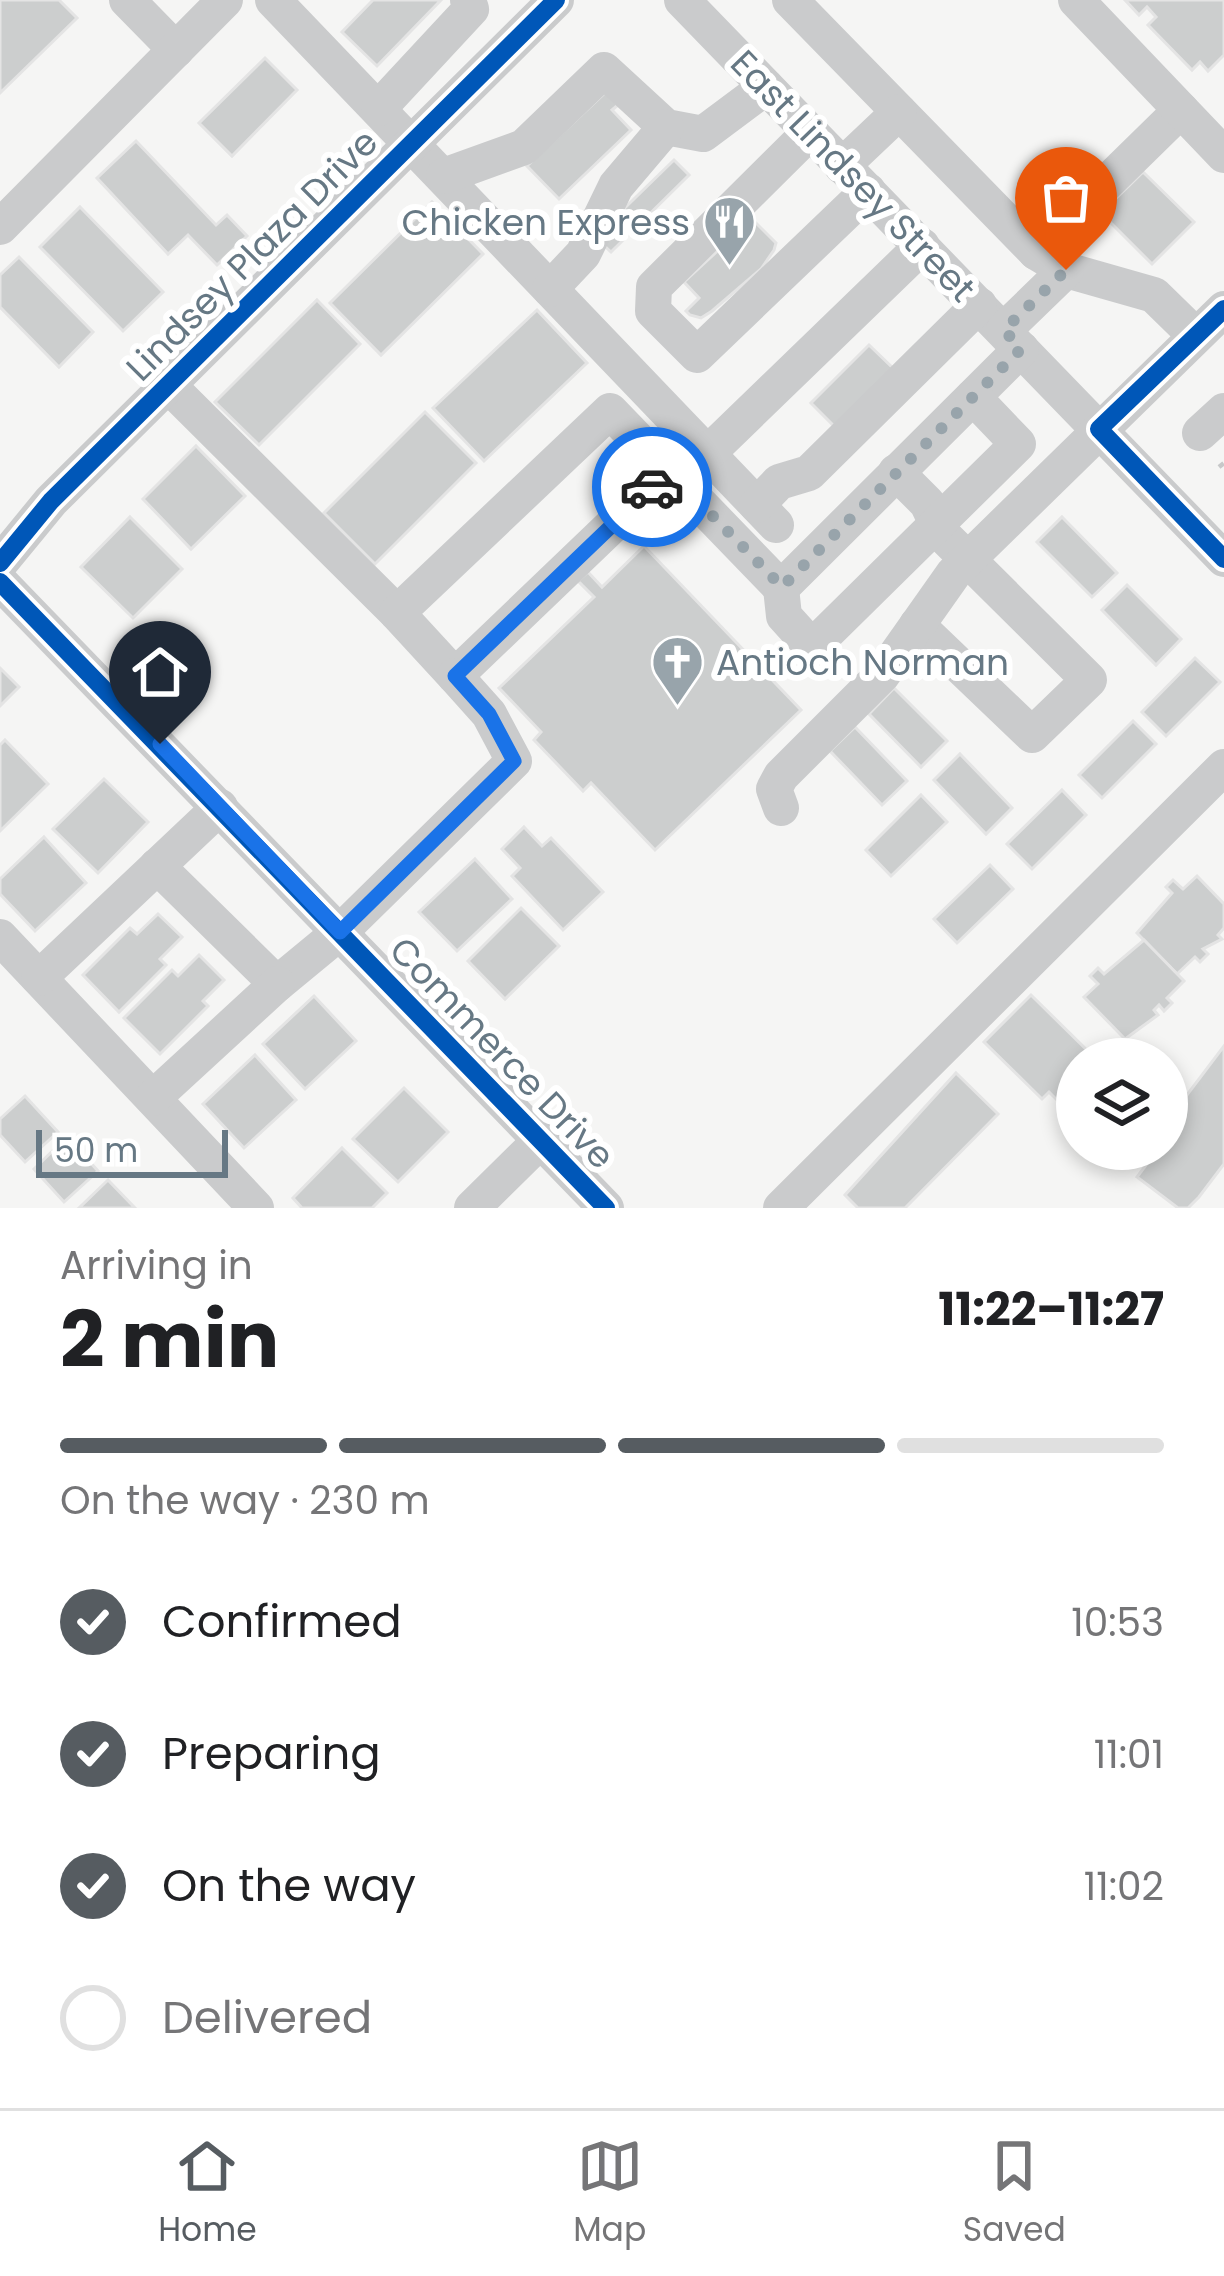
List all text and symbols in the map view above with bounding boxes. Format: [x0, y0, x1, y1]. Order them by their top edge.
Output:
street label: East Lindsey Street [719, 39, 987, 313]
street label: Lindsey Plaza Drive [115, 118, 389, 392]
pin [1015, 147, 1117, 270]
icon: bag [1033, 165, 1099, 231]
restaurant icon: Chicken Express [701, 194, 757, 268]
place label: Chicken Express [402, 197, 690, 248]
courier [592, 427, 712, 547]
icon: car [619, 454, 685, 520]
pin [109, 621, 211, 744]
church icon: Antioch Norman [649, 634, 705, 708]
place label: Antioch Norman [716, 637, 1009, 688]
icon: home [127, 639, 193, 705]
street label: Commerce Drive [378, 926, 626, 1180]
map controls [1056, 1038, 1188, 1170]
button: layers [1056, 1038, 1188, 1170]
scale bar [36, 1124, 228, 1177]
text: 50 m [54, 1127, 138, 1174]
text: Arriving in [60, 1238, 253, 1293]
text: 11:22–11:27 [938, 1278, 1164, 1341]
text: 2 min [60, 1285, 279, 1394]
text: On the way · 230 m [60, 1473, 430, 1528]
icon: check [60, 1589, 126, 1655]
text: Confirmed [162, 1590, 402, 1653]
text: 10:53 [1071, 1595, 1164, 1650]
icon: check [60, 1721, 126, 1787]
text: Preparing [162, 1722, 381, 1785]
text: 11:01 [1094, 1727, 1164, 1782]
icon: check [60, 1853, 126, 1919]
text: On the way [162, 1854, 416, 1917]
text: 11:02 [1084, 1859, 1164, 1914]
text: Delivered [162, 1986, 372, 2049]
tab: Home [158, 2133, 257, 2255]
tab: Map [573, 2133, 646, 2255]
tab: Saved [963, 2133, 1066, 2255]

